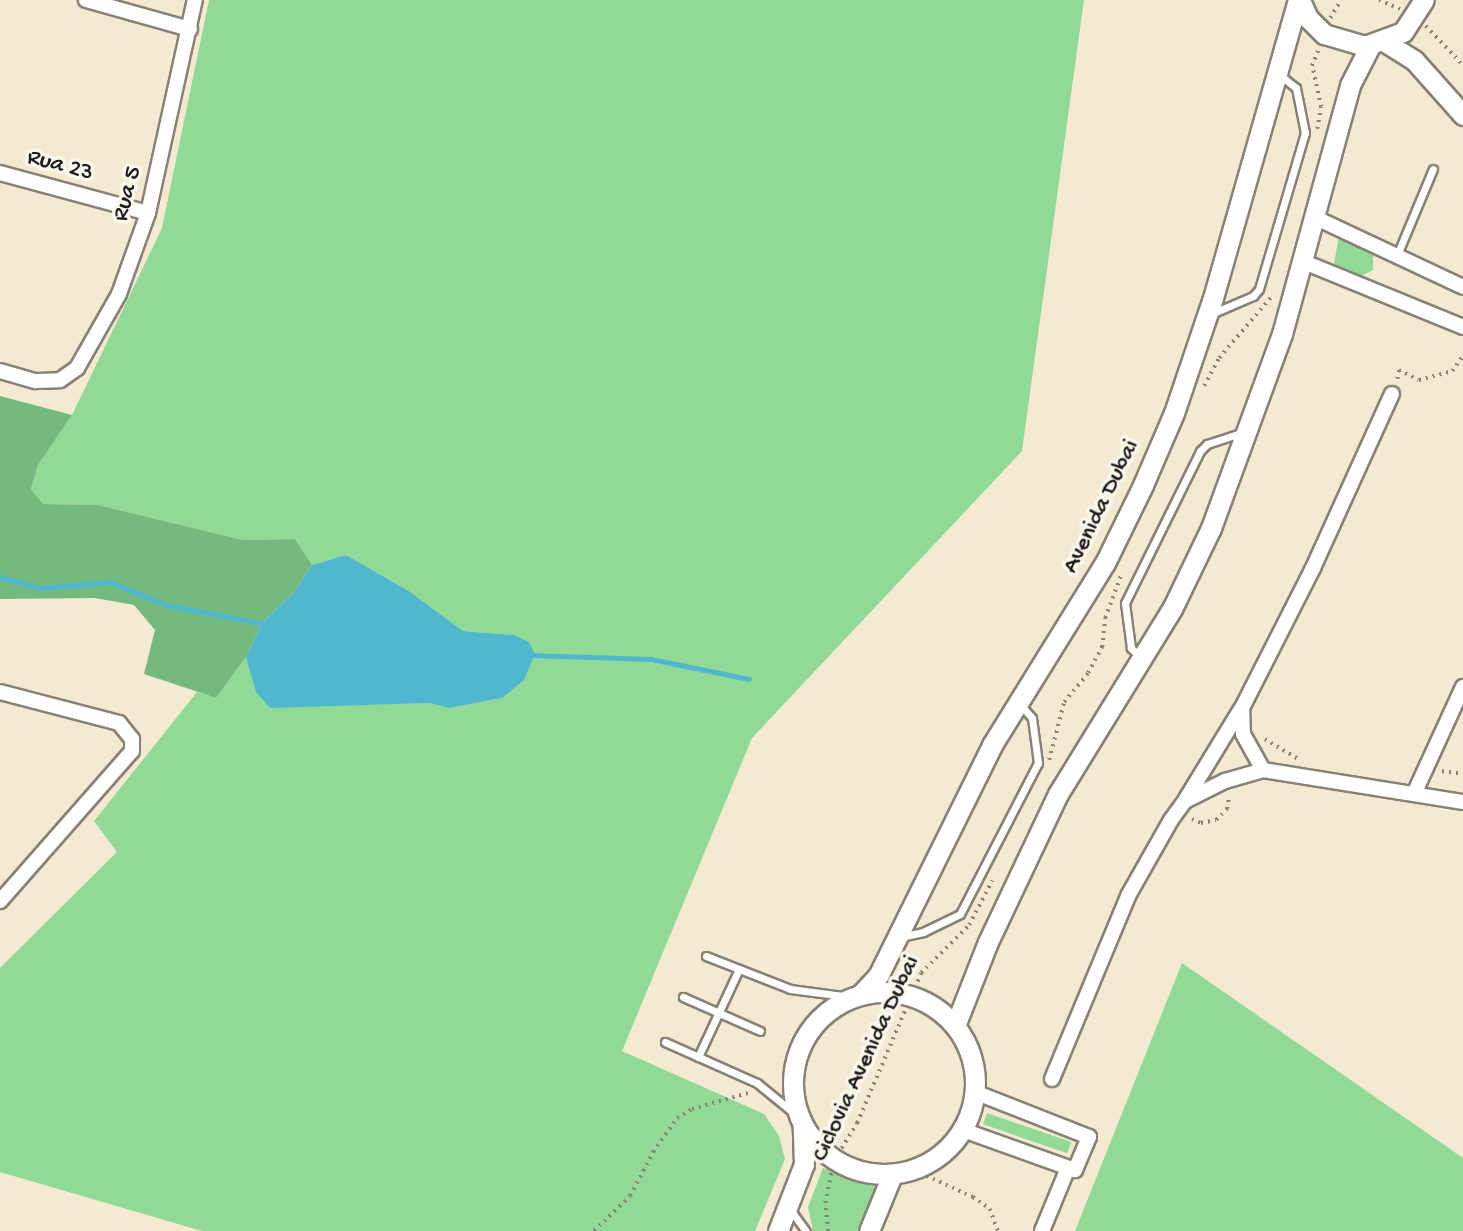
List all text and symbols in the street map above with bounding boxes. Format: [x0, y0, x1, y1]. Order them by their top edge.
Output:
street label: Rua 23 [24, 143, 96, 189]
street label: Rua 5 [107, 163, 149, 225]
street label: Avenida Dubai [1057, 436, 1147, 578]
street label: Ciclovia Avenida Dubai [807, 951, 927, 1167]

